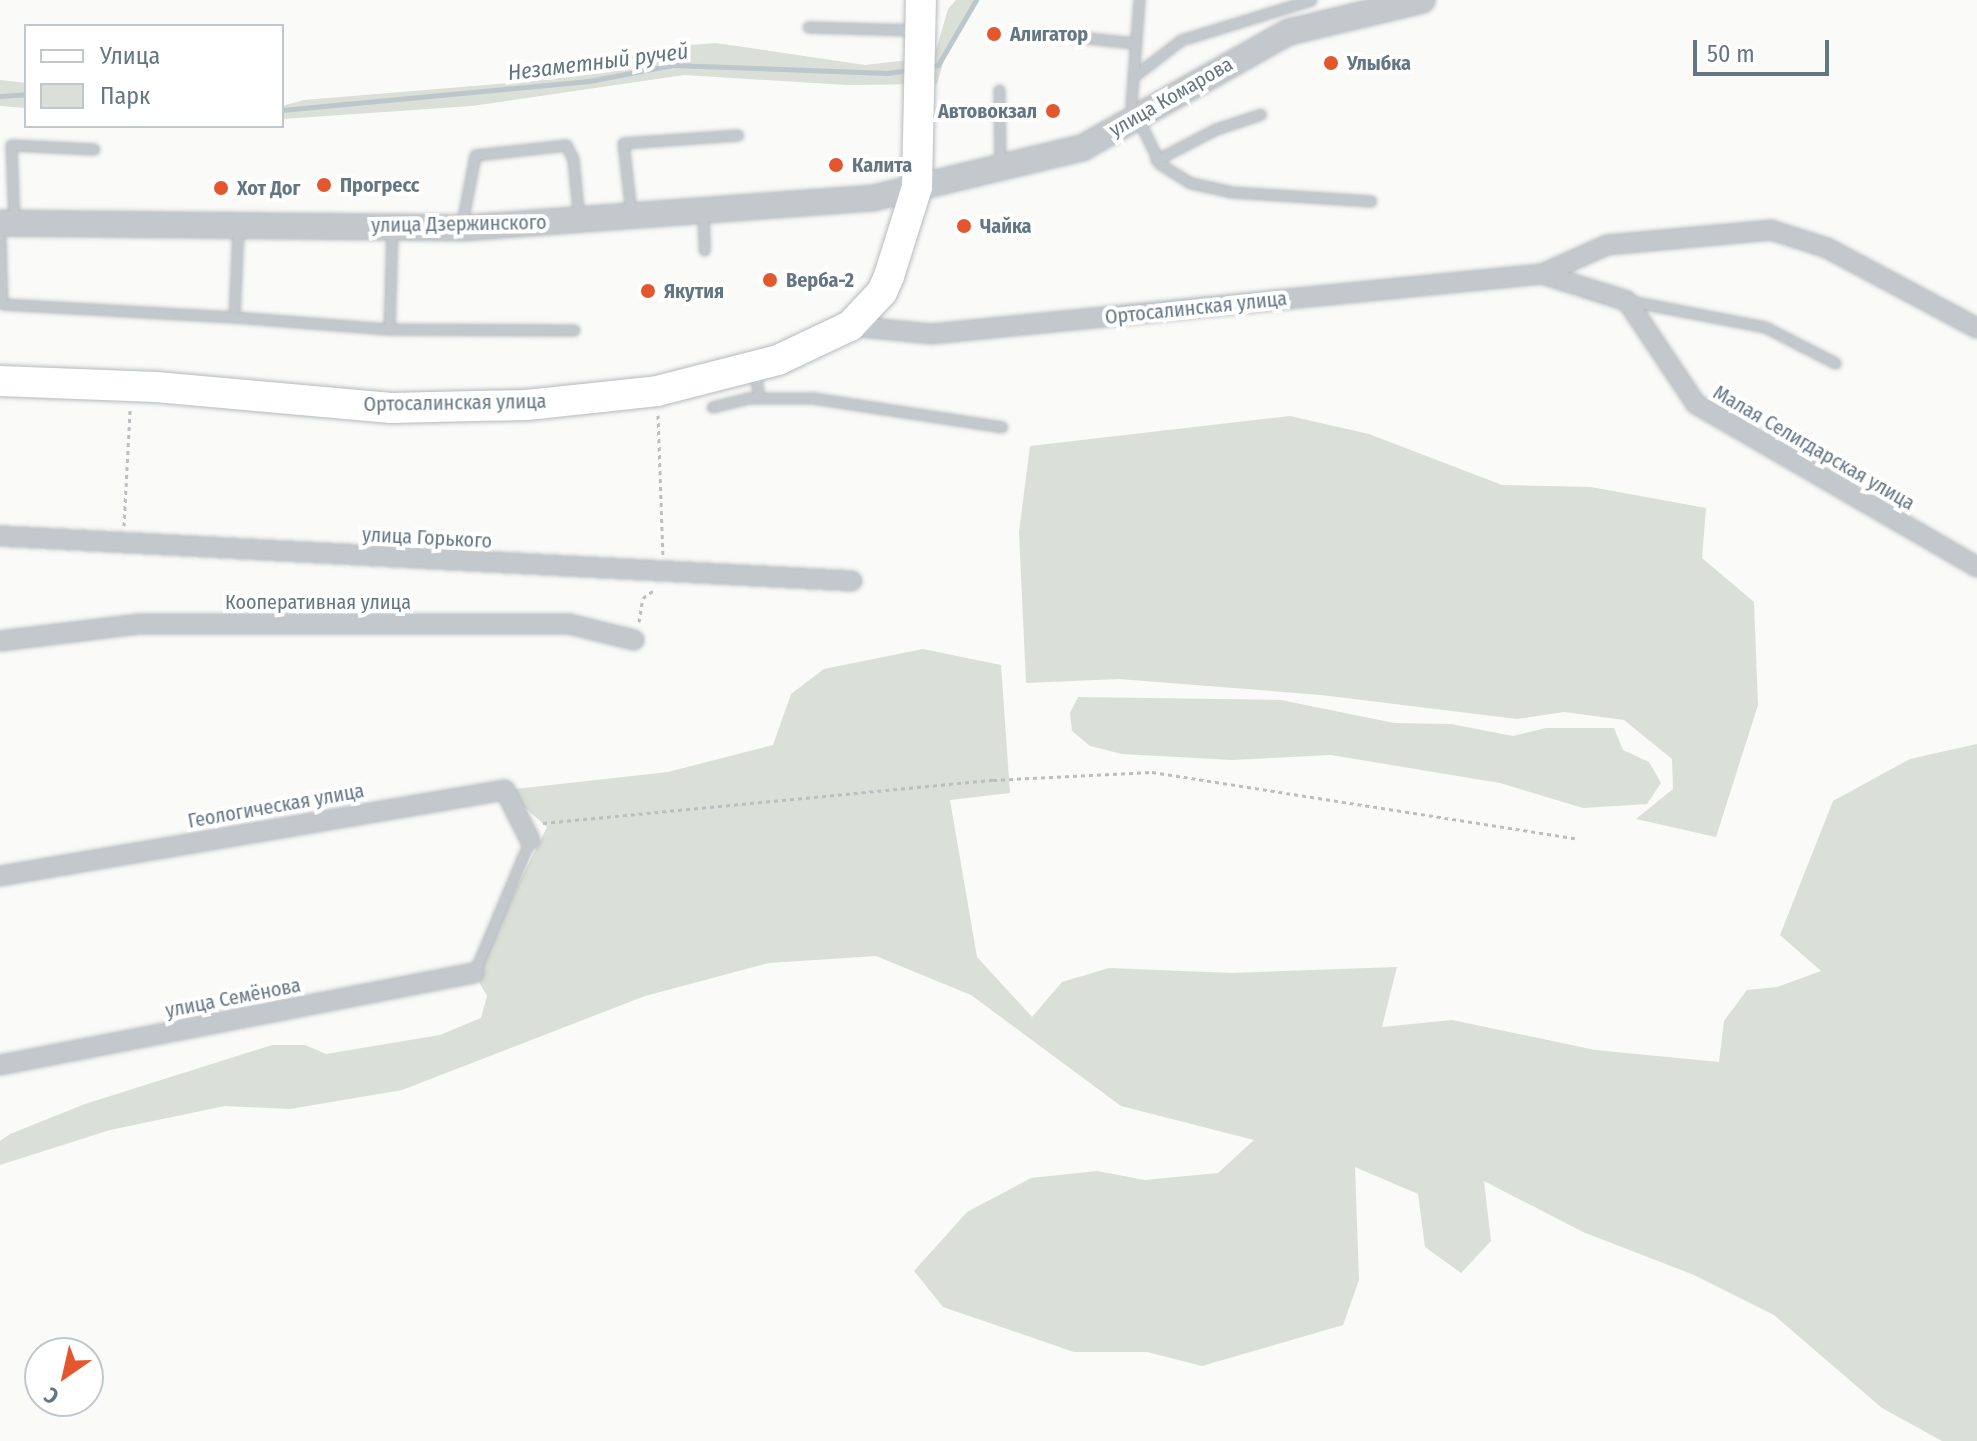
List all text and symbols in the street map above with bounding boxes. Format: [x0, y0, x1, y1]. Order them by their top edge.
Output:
place label: Алигатор [1010, 22, 1088, 46]
legend [24, 24, 284, 128]
scale bar [1697, 24, 1833, 74]
marker: Алигатор [985, 25, 1003, 43]
water label: Незаметный ручей [506, 38, 690, 86]
text: 50 m [1707, 40, 1755, 68]
text: Улица [100, 42, 160, 70]
place label: Улыбка [1347, 51, 1411, 75]
street label: улица Комарова [1105, 52, 1237, 142]
marker: Улыбка [1322, 54, 1340, 72]
text: Парк [100, 82, 150, 110]
place label: Автовокзал [938, 99, 1037, 123]
marker: Автовокзал [1044, 102, 1062, 120]
place label: Калита [852, 153, 912, 177]
marker: Калита [827, 156, 845, 174]
place label: Прогресс [340, 173, 419, 197]
place label: Хот Дог [237, 176, 300, 200]
marker: Прогресс [315, 176, 333, 194]
marker: Хот Дог [212, 179, 230, 197]
street label: улица Дзержинского [371, 210, 547, 238]
place label: Чайка [980, 214, 1032, 238]
marker: Чайка [955, 217, 973, 235]
place label: Верба-2 [786, 268, 854, 292]
marker: Верба-2 [761, 271, 779, 289]
place label: Якутия [664, 279, 724, 303]
marker: Якутия [639, 282, 657, 300]
street label: Ортосалинская улица [1104, 287, 1288, 329]
street label: Малая Селигдарская улица [1709, 380, 1919, 516]
street label: Ортосалинская улица [363, 389, 547, 417]
street label: улица Горького [362, 523, 492, 553]
street label: Кооперативная улица [225, 590, 411, 614]
street label: Геологическая улица [186, 779, 366, 833]
street label: улица Семёнова [163, 973, 303, 1023]
north arrow [24, 1337, 104, 1417]
text: С [39, 1381, 64, 1410]

